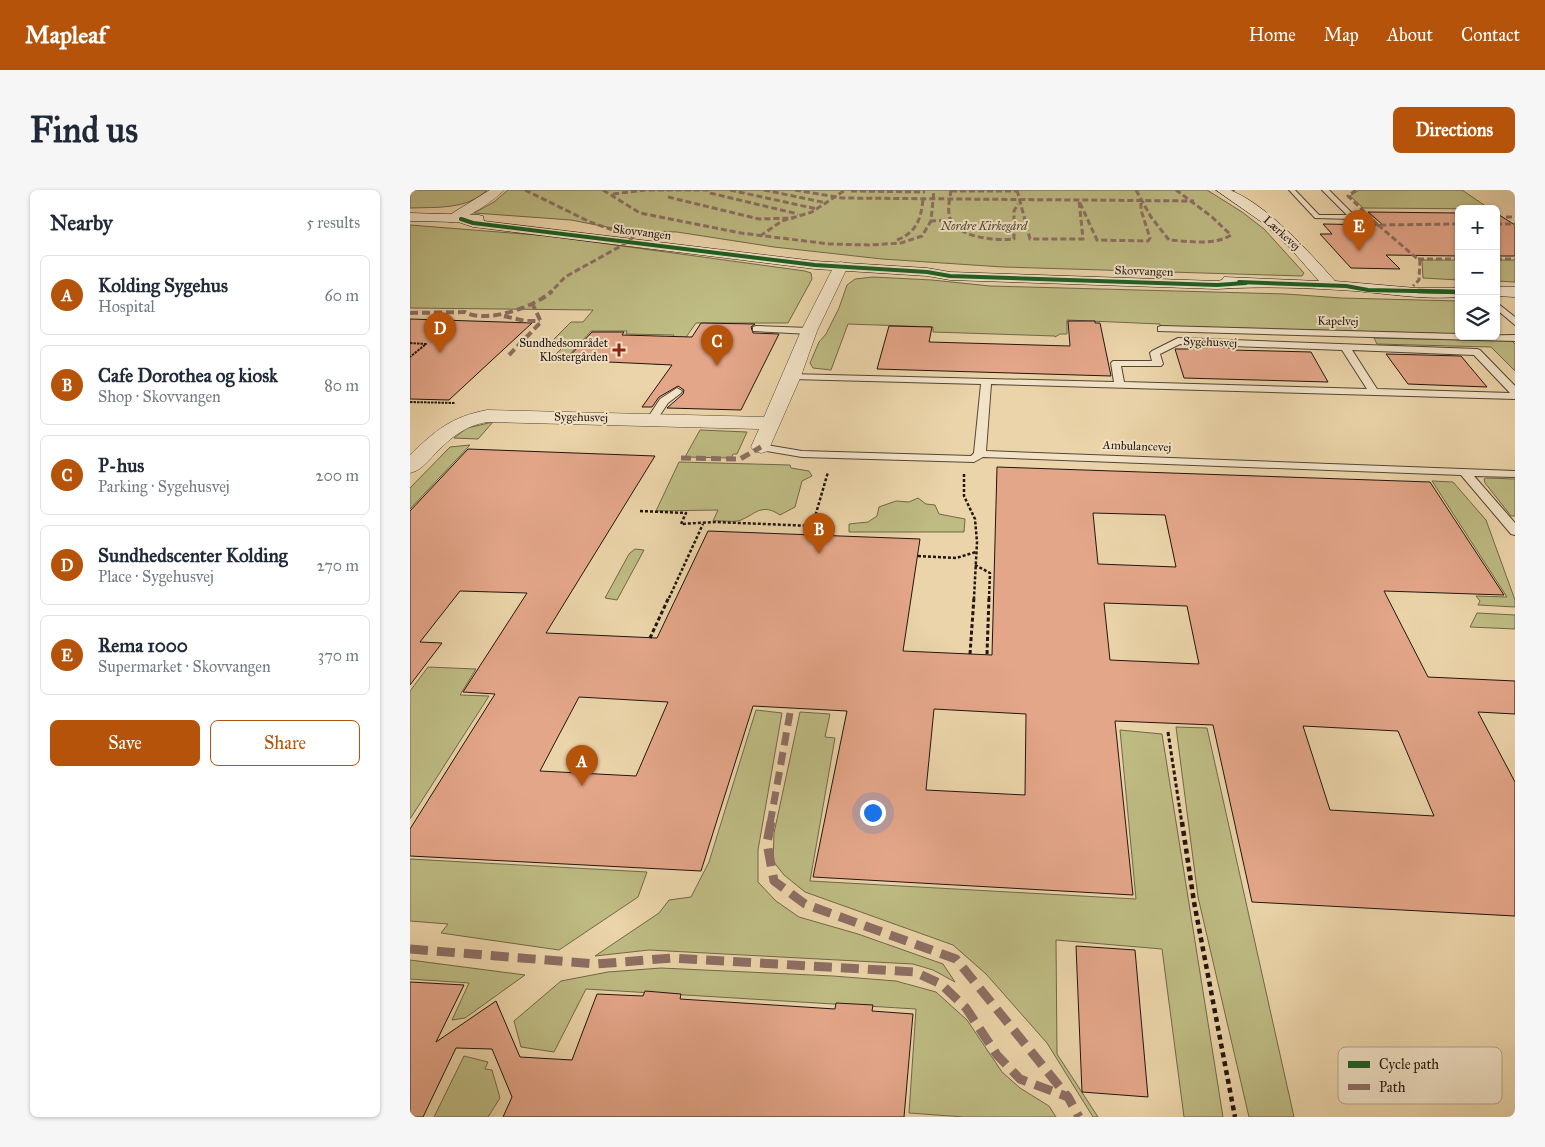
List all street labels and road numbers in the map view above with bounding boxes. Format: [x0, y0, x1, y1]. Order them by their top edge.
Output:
street label: Lærkevej [1261, 213, 1303, 253]
street label: Skovvangen [612, 221, 672, 244]
street label: Skovvangen [1114, 263, 1174, 280]
street label: Kapelvej [1317, 314, 1359, 328]
street label: Sygehusvej [1183, 334, 1237, 351]
street label: Sygehusvej [554, 410, 608, 425]
street label: Ambulancevej [1101, 438, 1172, 454]

